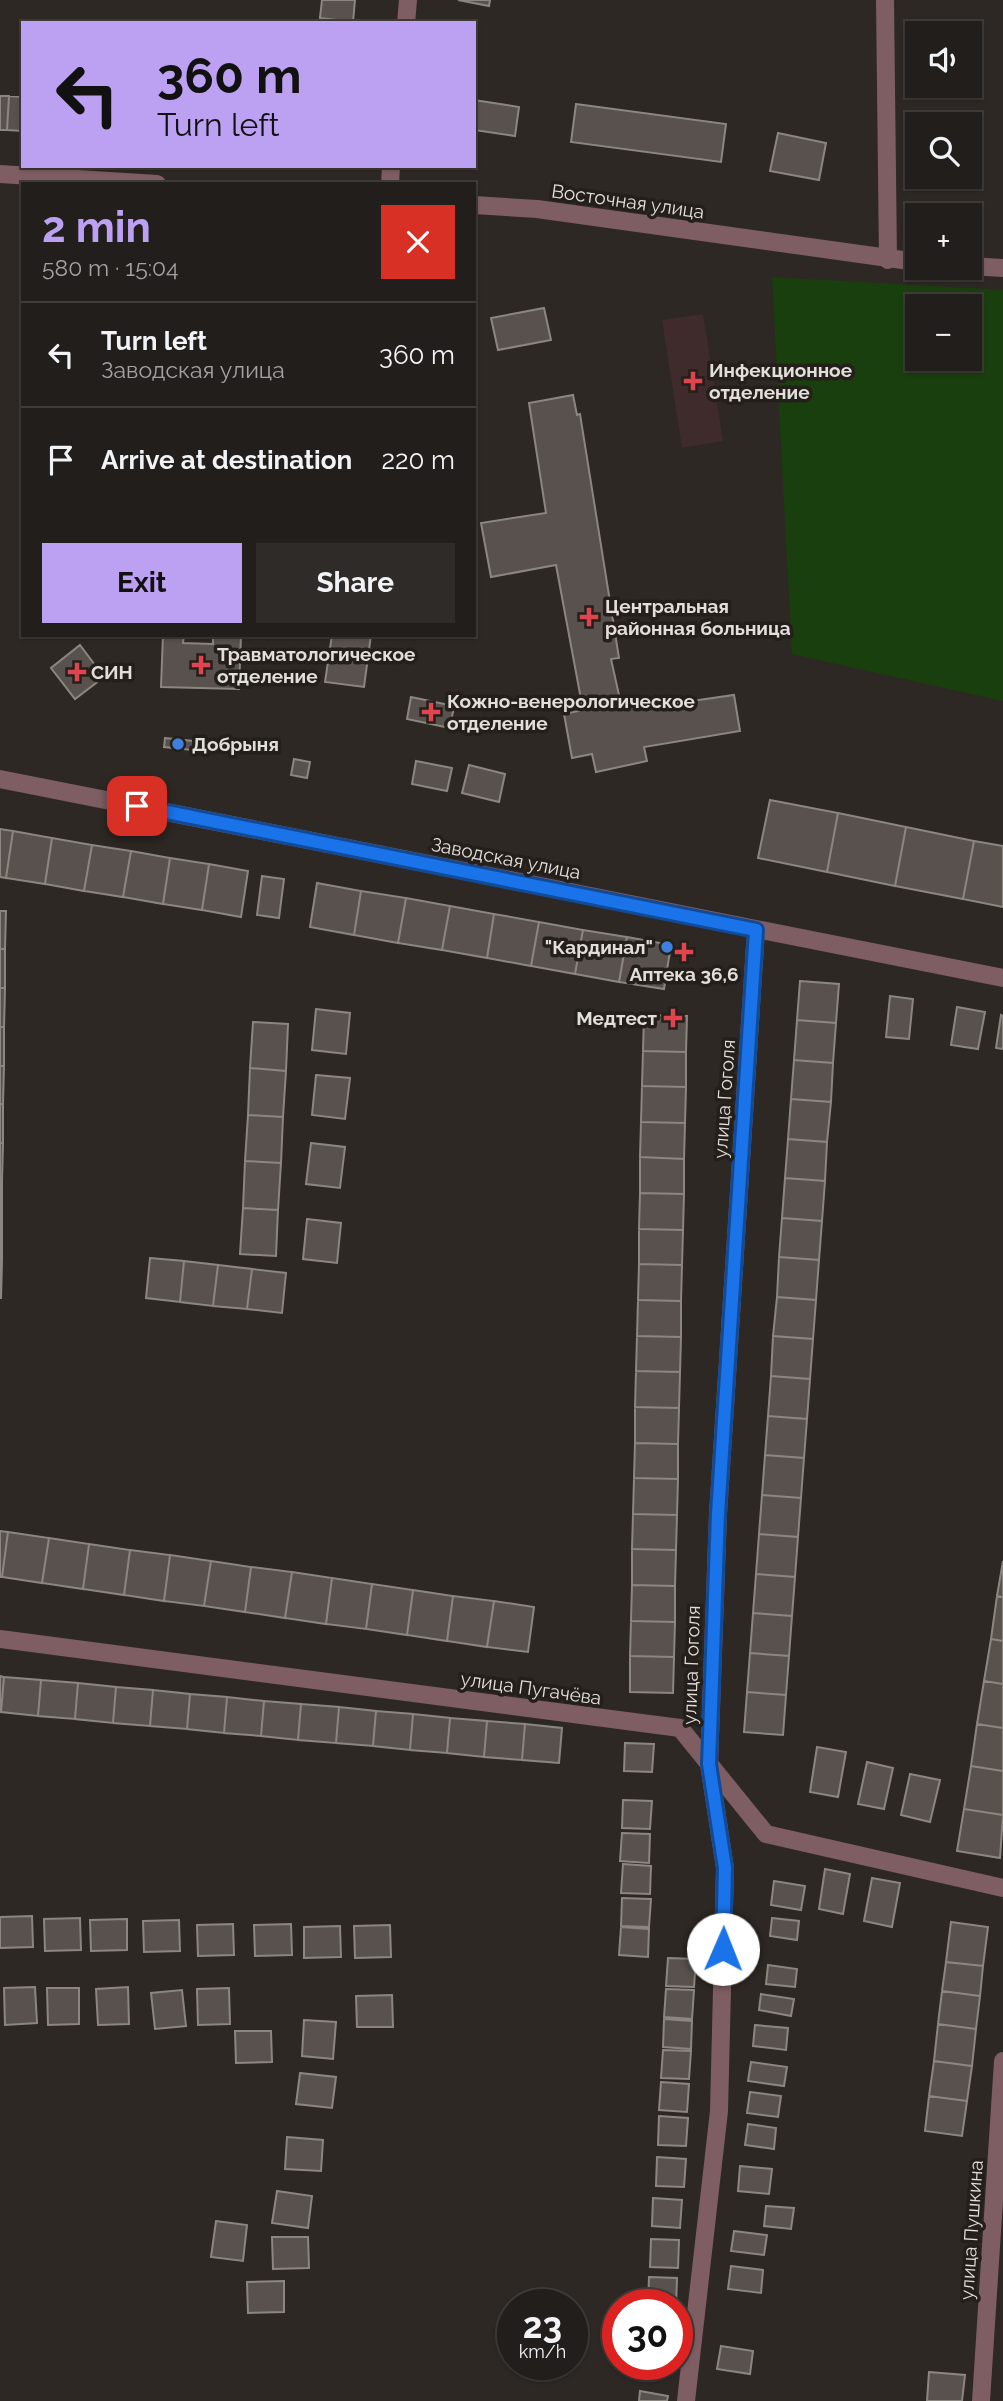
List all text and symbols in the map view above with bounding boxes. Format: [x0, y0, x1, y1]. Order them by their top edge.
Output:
map controls [905, 21, 982, 371]
button: sound [905, 21, 982, 98]
text: 360 m [157, 47, 302, 104]
icon: left [42, 49, 133, 140]
text: Turn left [157, 106, 279, 143]
button: search [905, 112, 982, 189]
street label: Восточная улица [550, 179, 706, 223]
text: 2 min [42, 203, 151, 252]
button: + [905, 203, 982, 280]
button: close [381, 205, 455, 279]
text: 580 m · 15:04 [42, 254, 179, 281]
button: − [905, 294, 982, 371]
text: Turn left [101, 326, 207, 356]
icon: left [42, 336, 80, 374]
text: 360 m [379, 340, 455, 370]
text: Заводская улица [101, 356, 285, 383]
place label: Инфекционное отделение [709, 359, 852, 403]
marker: Инфекционное отделение [683, 371, 703, 391]
icon: arrive [42, 441, 80, 479]
text: Arrive at destination [101, 445, 352, 475]
text: 220 m [381, 445, 455, 475]
button: Exit [42, 543, 242, 623]
button: Share [256, 543, 455, 623]
place label: Центральная районная больница [605, 595, 791, 639]
marker: Центральная районная больница [579, 607, 599, 627]
place label: Травматологическое отделение [217, 643, 415, 687]
marker: Травматологическое отделение [191, 655, 211, 675]
place label: СИН [91, 661, 133, 683]
marker: СИН [69, 664, 85, 680]
place label: Кожно-венерологическое отделение [447, 690, 695, 734]
marker: Кожно-венерологическое отделение [421, 702, 441, 722]
place label: Добрыня [192, 733, 279, 755]
marker: Добрыня [170, 736, 186, 752]
pin [107, 776, 167, 836]
icon: arrive [118, 787, 156, 825]
street label: Заводская улица [429, 833, 583, 883]
place label: "Кардинал" [545, 936, 653, 958]
marker: "Кардинал" [659, 939, 675, 955]
marker: Аптека 36,6 [676, 944, 692, 960]
place label: Аптека 36,6 [629, 963, 739, 985]
place label: Медтест [576, 1007, 658, 1029]
marker: Медтест [663, 1008, 683, 1028]
street label: улица Гоголя [709, 1039, 739, 1159]
street label: улица Гоголя [678, 1605, 704, 1725]
street label: улица Пугачёва [459, 1667, 603, 1709]
position arrow [686, 1912, 760, 1986]
street label: улица Пушкина [955, 2159, 987, 2301]
speed limit sign: 30 [602, 2289, 693, 2380]
text: 23 [523, 2305, 562, 2346]
text: km/h [519, 2341, 566, 2362]

